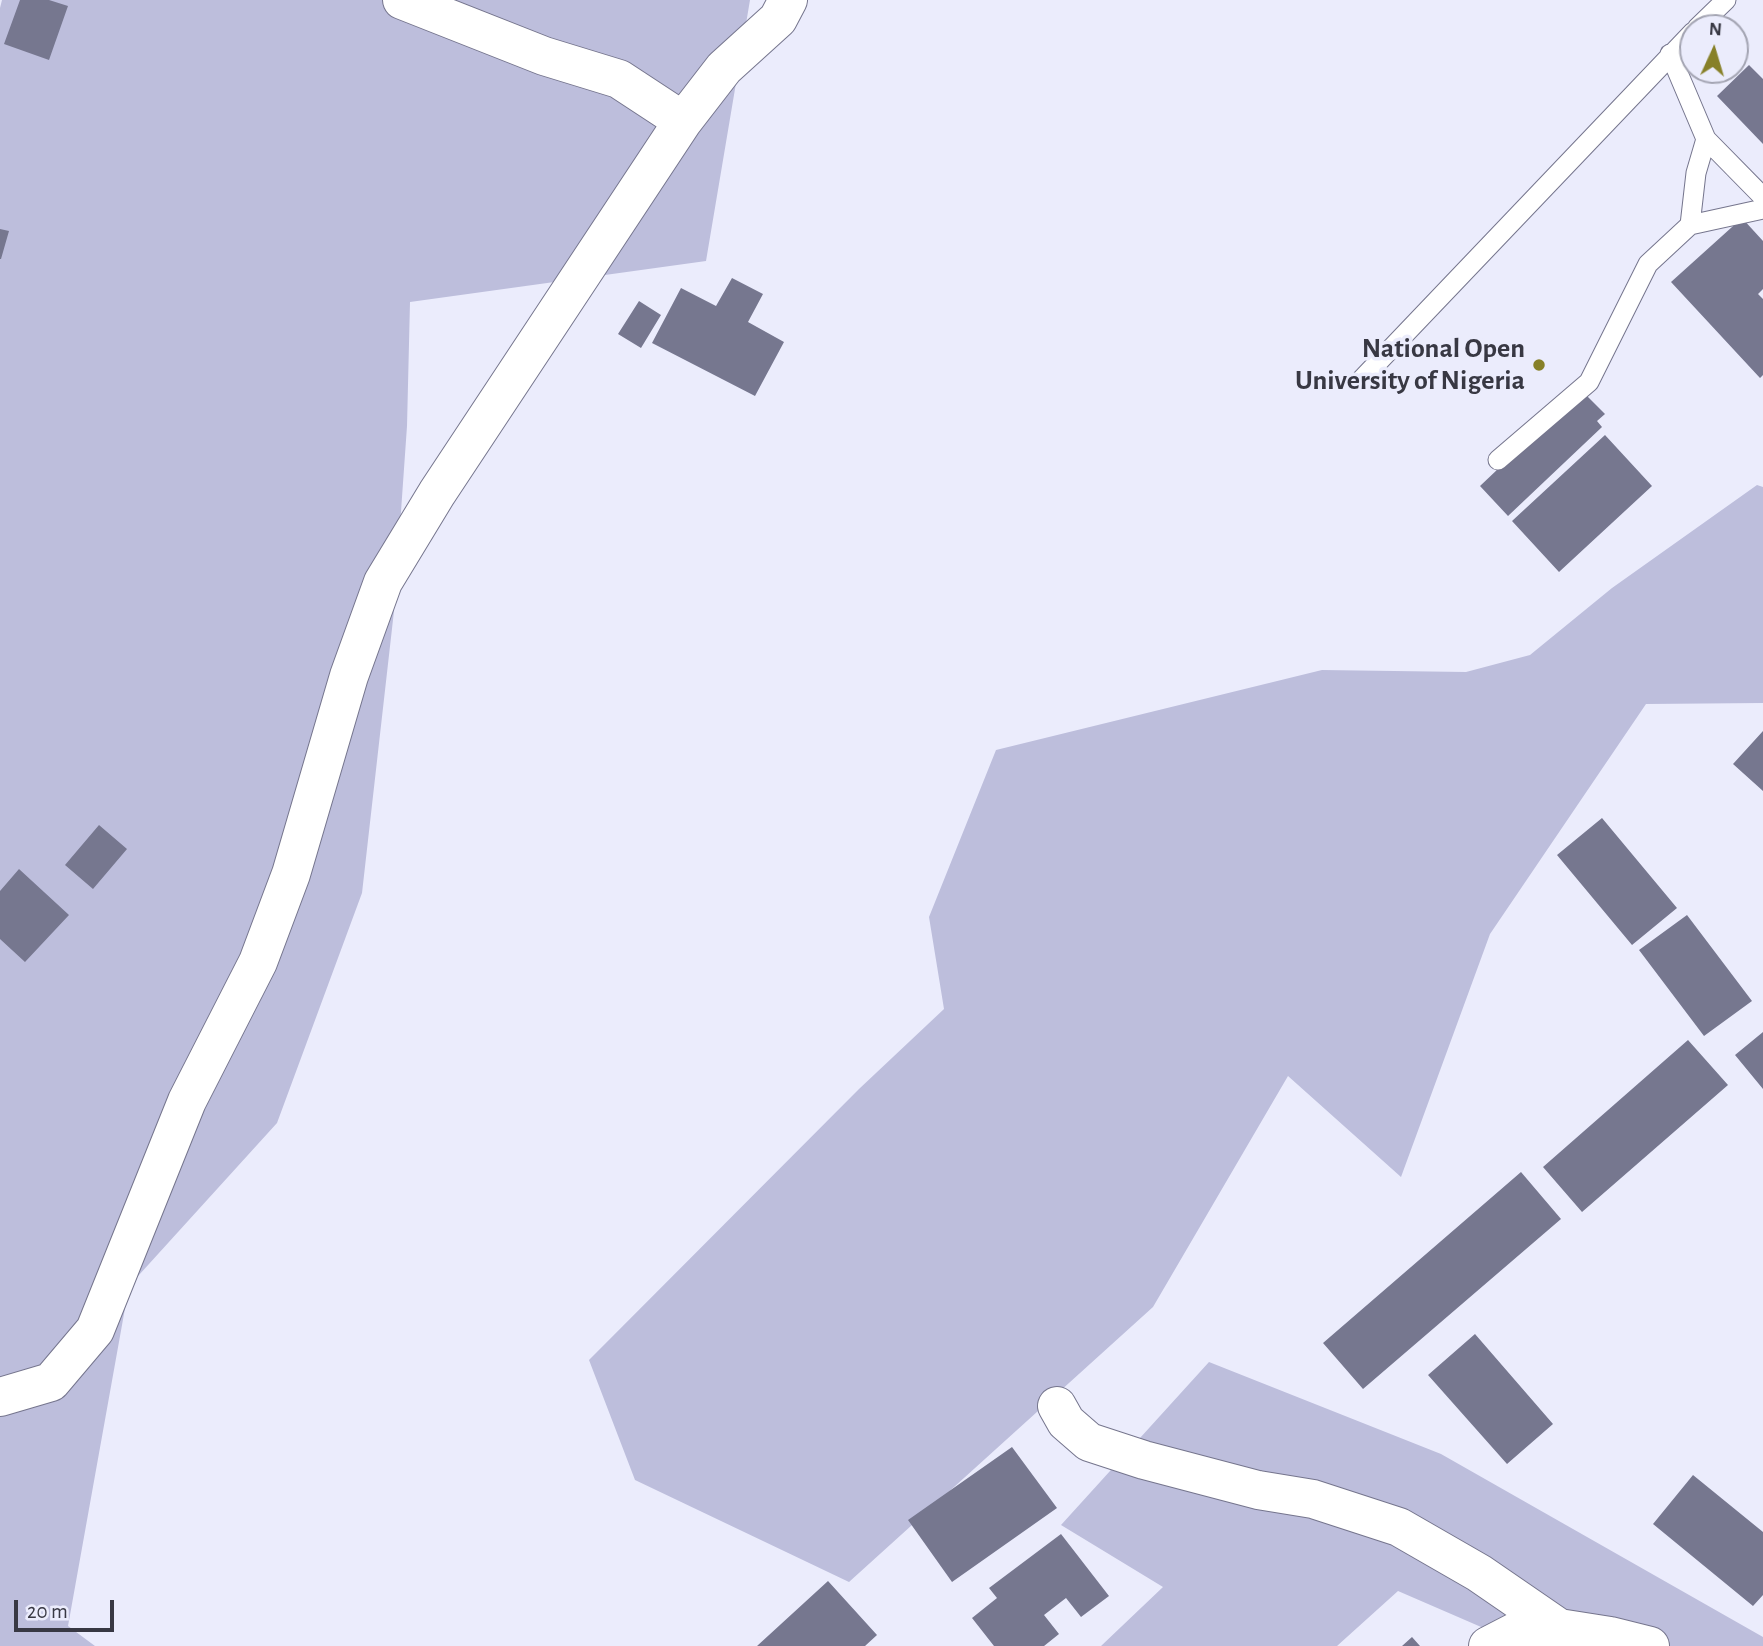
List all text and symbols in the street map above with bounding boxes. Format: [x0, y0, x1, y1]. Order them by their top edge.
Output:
north arrow [1679, 14, 1749, 84]
text: N [1708, 20, 1723, 39]
place label: National Open University of Nigeria [1295, 332, 1525, 398]
marker: National Open University of Nigeria [1531, 357, 1547, 373]
scale bar [18, 1586, 117, 1630]
text: 20 m [27, 1601, 68, 1622]

